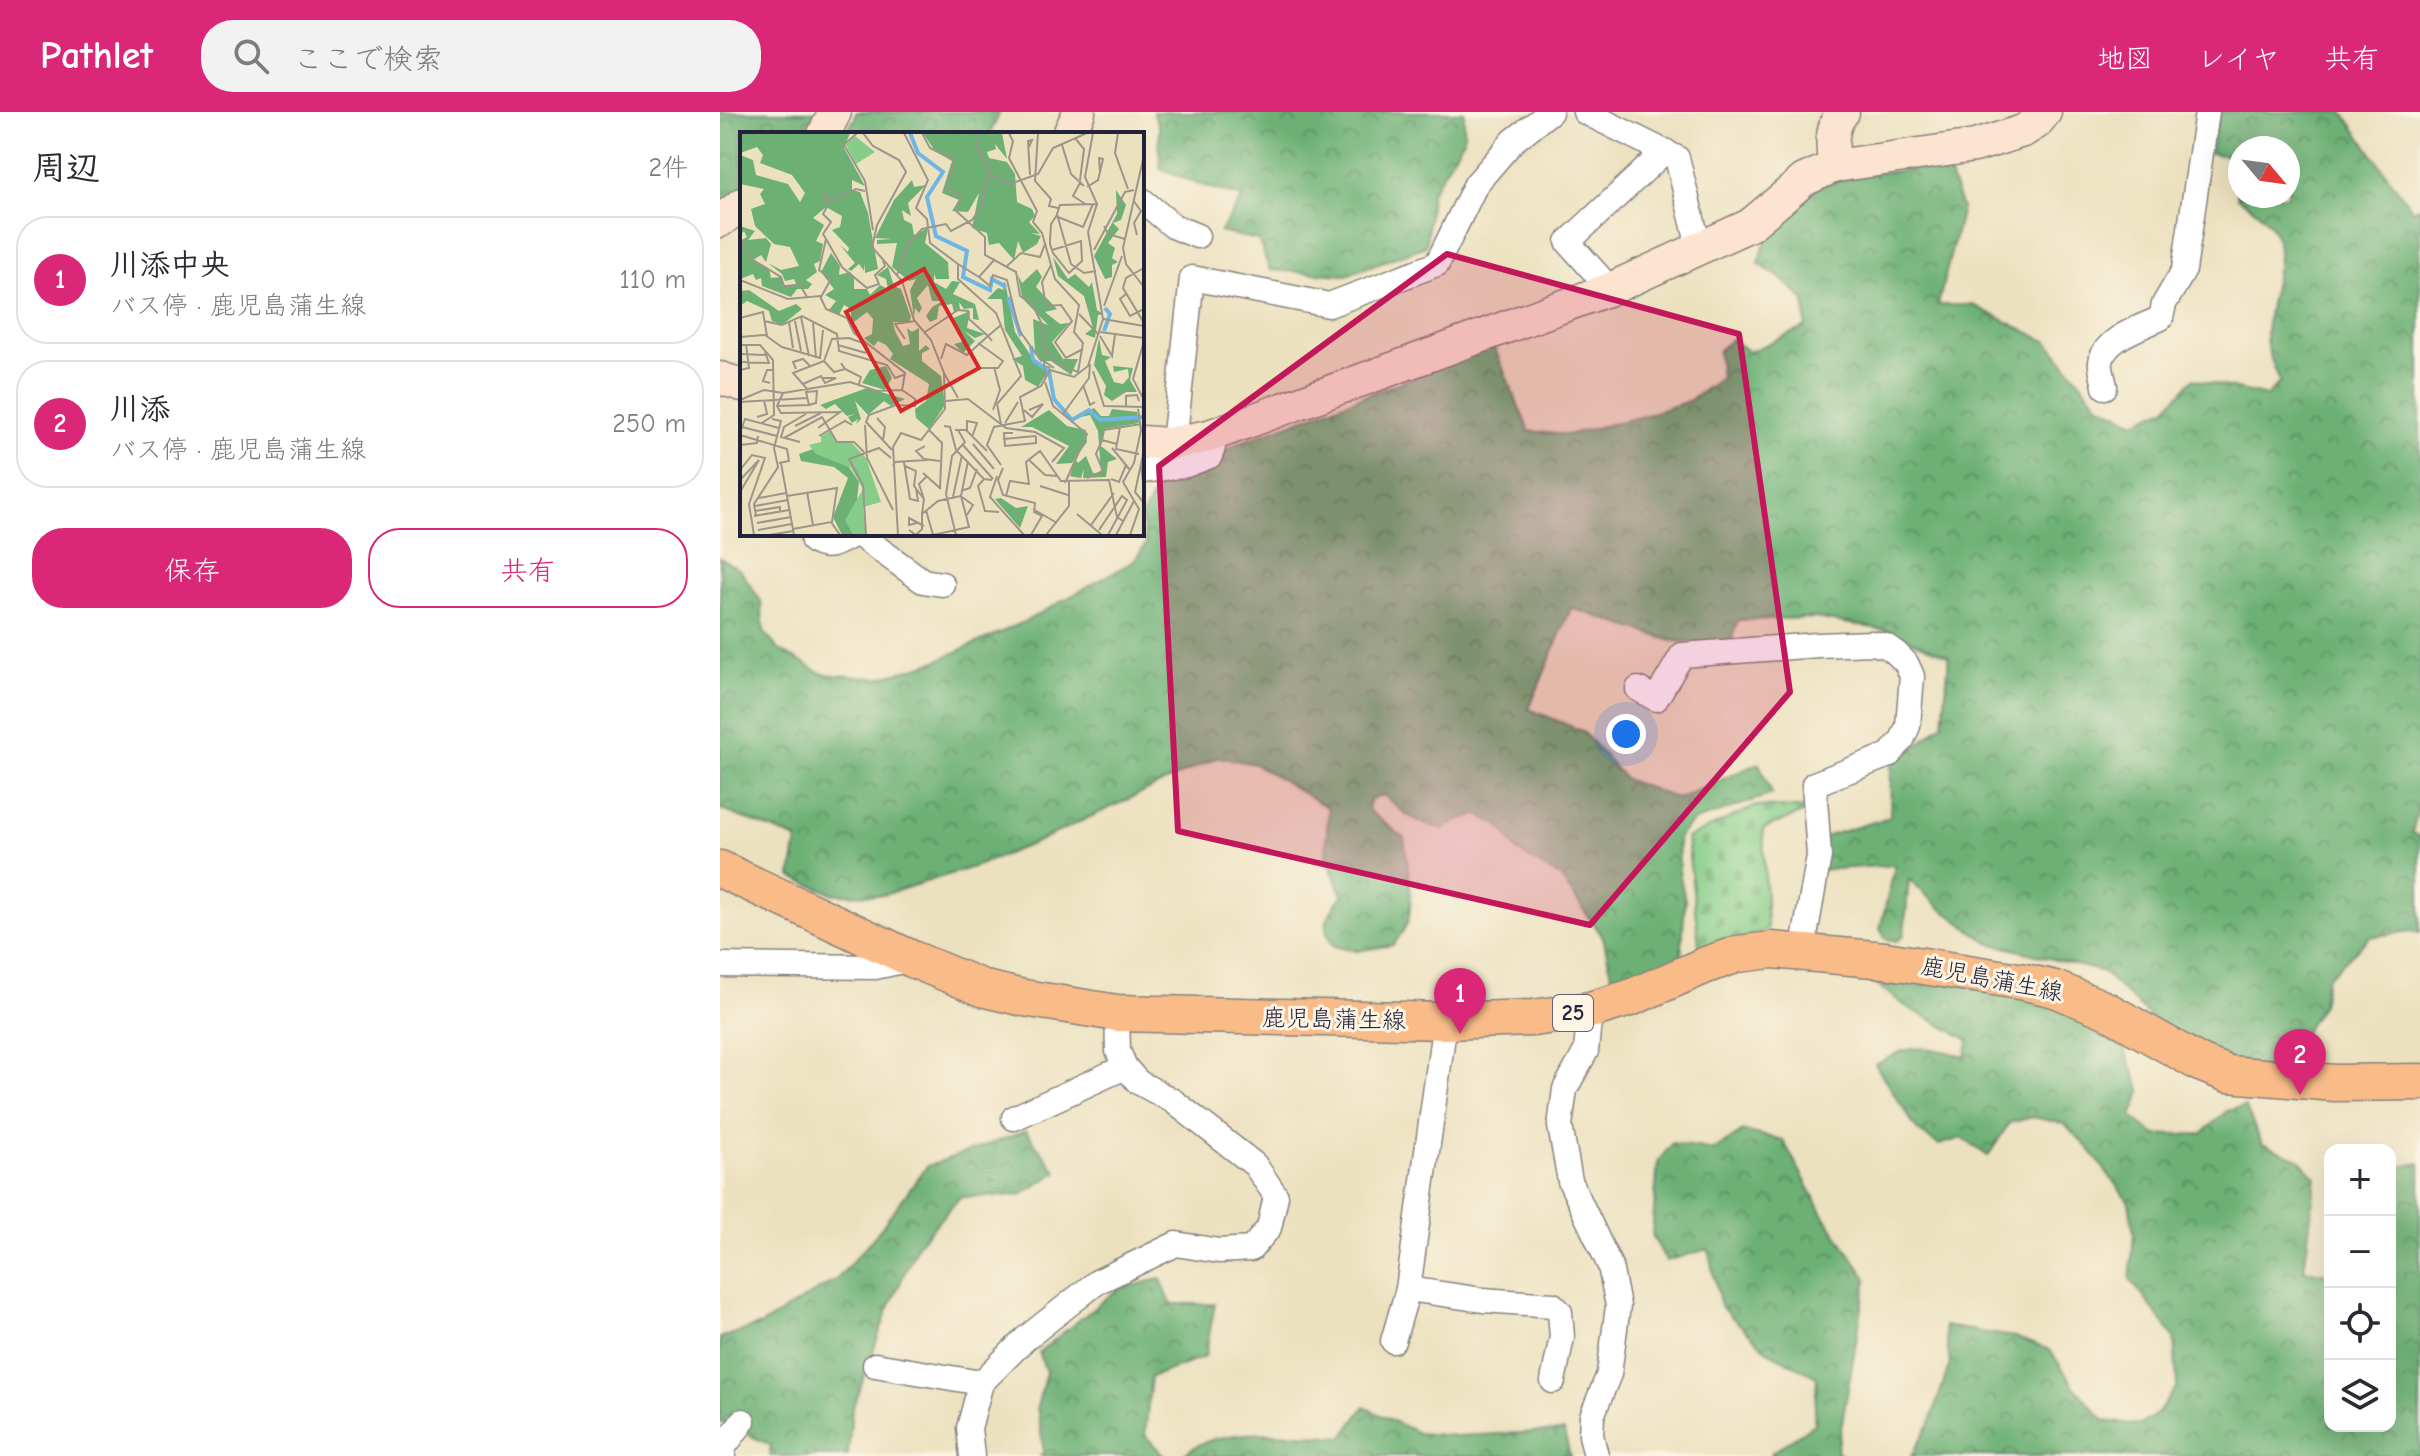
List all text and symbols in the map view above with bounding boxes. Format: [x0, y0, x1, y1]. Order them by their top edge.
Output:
search box [201, 20, 761, 92]
text: Pathlet [40, 34, 153, 78]
icon: search [229, 34, 273, 78]
text: ここで検索 [293, 42, 443, 77]
text: 地図 [2097, 43, 2153, 75]
text: レイヤ [2197, 43, 2280, 75]
text: 共有 [2324, 43, 2380, 75]
inset map [740, 132, 1144, 536]
north arrow [2228, 136, 2300, 208]
text: 周辺 [32, 148, 100, 188]
text: 2件 [648, 153, 688, 183]
text: 川添中央 [110, 248, 230, 283]
text: 1 [55, 265, 65, 295]
text: 110 m [619, 265, 686, 295]
text: バス停 · 鹿児島蒲生線 [110, 291, 366, 321]
text: 川添 [110, 392, 170, 427]
text: 2 [54, 409, 66, 439]
text: 250 m [612, 409, 686, 439]
text: バス停 · 鹿児島蒲生線 [110, 435, 366, 465]
button: 保存 [32, 528, 352, 608]
button: 共有 [368, 528, 688, 608]
your location [1606, 714, 1646, 754]
street label: 鹿児島蒲生線 [1919, 952, 2065, 1006]
pin: 1 [1434, 968, 1486, 1034]
road number: 25 [1553, 995, 1593, 1031]
street label: 鹿児島蒲生線 [1262, 1004, 1406, 1034]
pin: 2 [2274, 1029, 2326, 1095]
map controls [2324, 1144, 2396, 1432]
button: + [2324, 1144, 2396, 1216]
button: − [2324, 1216, 2396, 1288]
button: locate [2324, 1288, 2396, 1360]
button: layers [2324, 1360, 2396, 1432]

